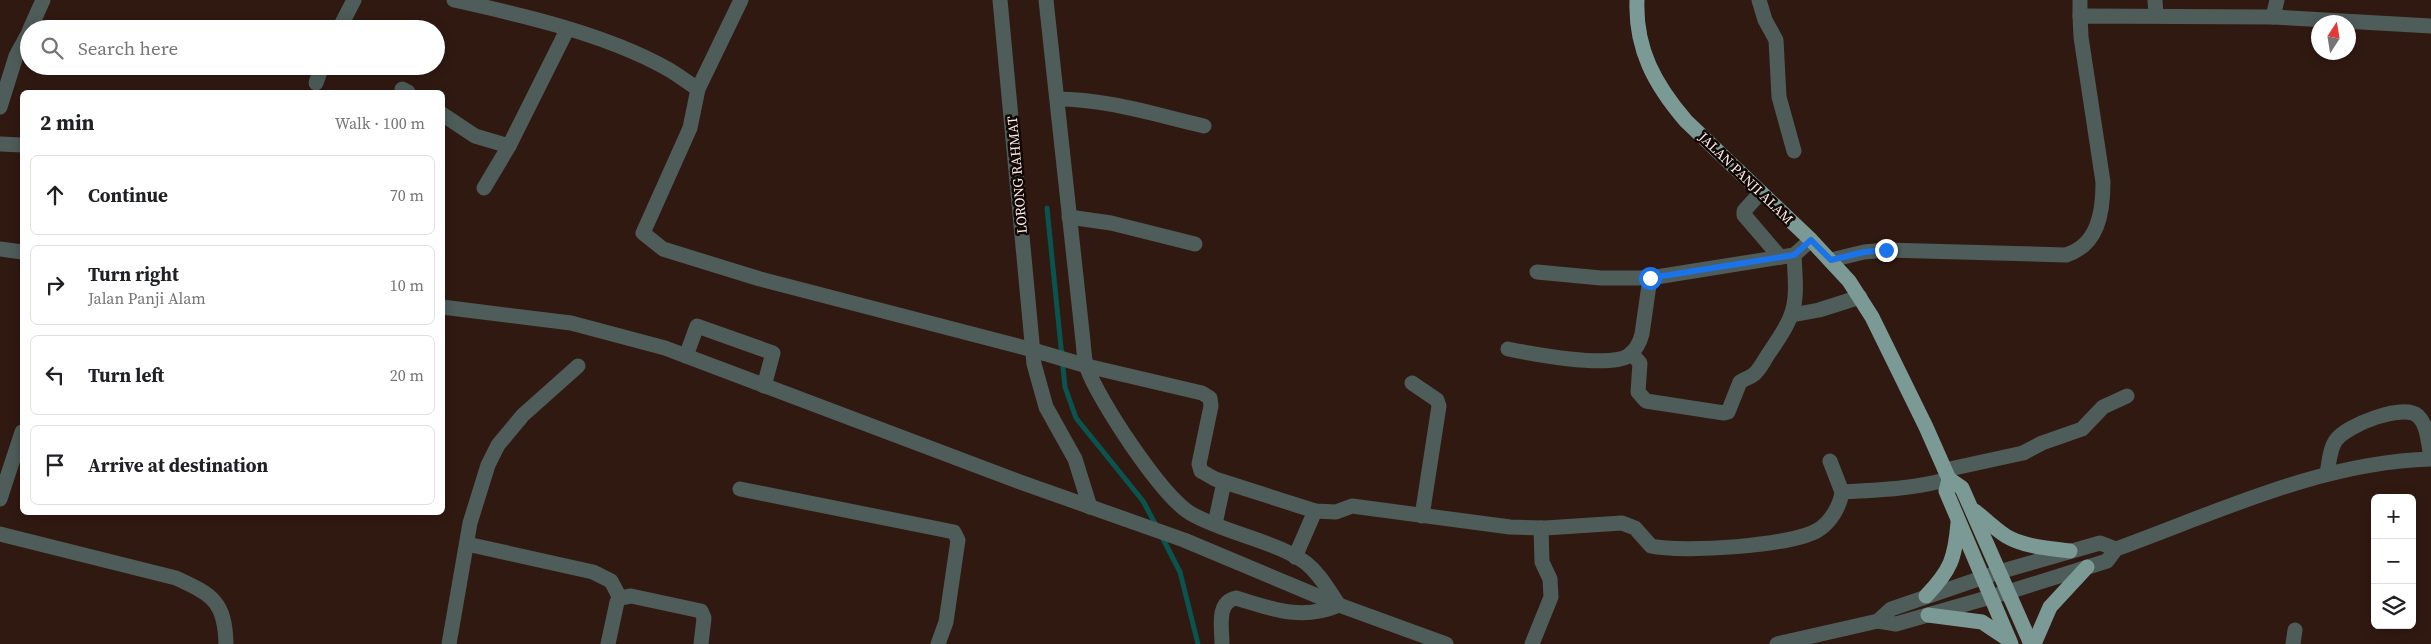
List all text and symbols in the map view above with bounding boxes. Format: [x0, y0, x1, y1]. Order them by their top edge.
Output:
north arrow [2311, 15, 2356, 60]
search box [20, 20, 445, 75]
icon: search [38, 34, 66, 62]
text: Search here [78, 35, 178, 61]
text: 2 min [40, 108, 95, 137]
text: Walk · 100 m [335, 112, 425, 134]
street label: LORONG RAHMAT [1002, 115, 1032, 235]
street label: JALAN PANJI ALAM [1693, 127, 1798, 228]
icon: ahead [41, 181, 69, 209]
text: Continue [88, 182, 168, 208]
text: 70 m [390, 184, 424, 206]
route end [1875, 239, 1898, 262]
text: Turn right [88, 261, 179, 287]
route start [1639, 267, 1662, 290]
icon: right [41, 271, 69, 299]
text: 10 m [390, 274, 424, 296]
text: Jalan Panji Alam [88, 287, 206, 309]
icon: left [41, 361, 69, 389]
text: Turn left [88, 362, 164, 388]
text: 20 m [390, 364, 424, 386]
icon: arrive [41, 451, 69, 479]
text: Arrive at destination [88, 452, 268, 478]
map controls [2371, 494, 2416, 629]
button: + [2371, 494, 2416, 539]
button: − [2371, 539, 2416, 584]
button: layers [2371, 584, 2416, 629]

